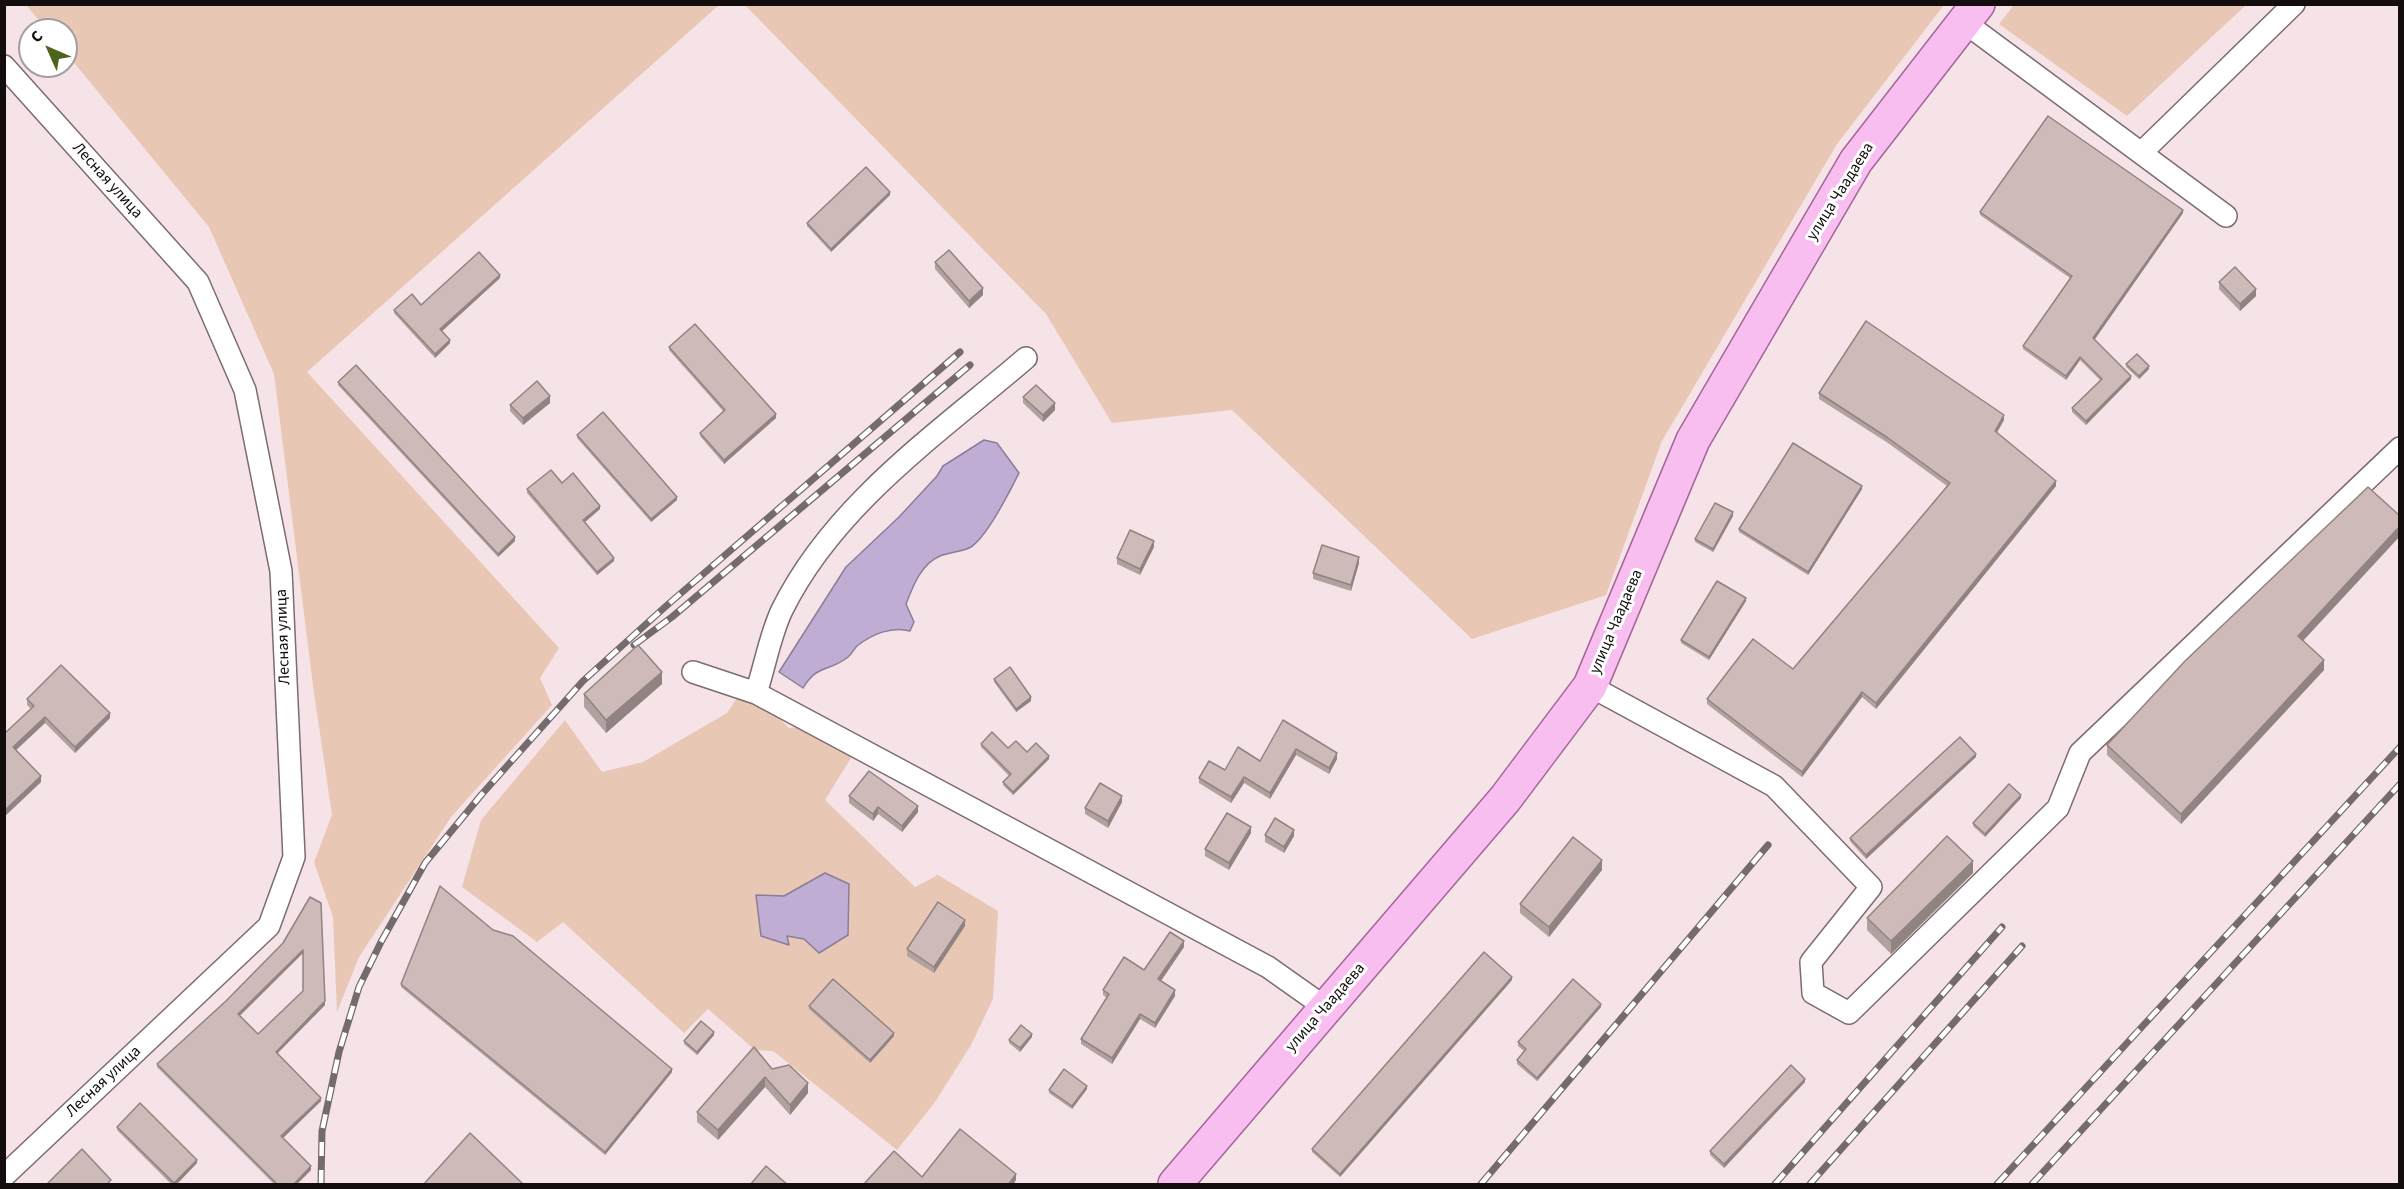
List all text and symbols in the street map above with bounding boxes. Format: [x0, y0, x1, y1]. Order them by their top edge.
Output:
north arrow [18, 18, 78, 78]
text: С [26, 26, 48, 48]
street label: Лесная улица [68, 139, 146, 223]
street label: улица Чаадаева [1803, 140, 1879, 244]
street label: улица Чаадаева [1586, 567, 1648, 677]
street label: Лесная улица [273, 589, 295, 685]
street label: улица Чаадаева [1282, 960, 1370, 1056]
street label: Лесная улица [62, 1042, 146, 1122]

